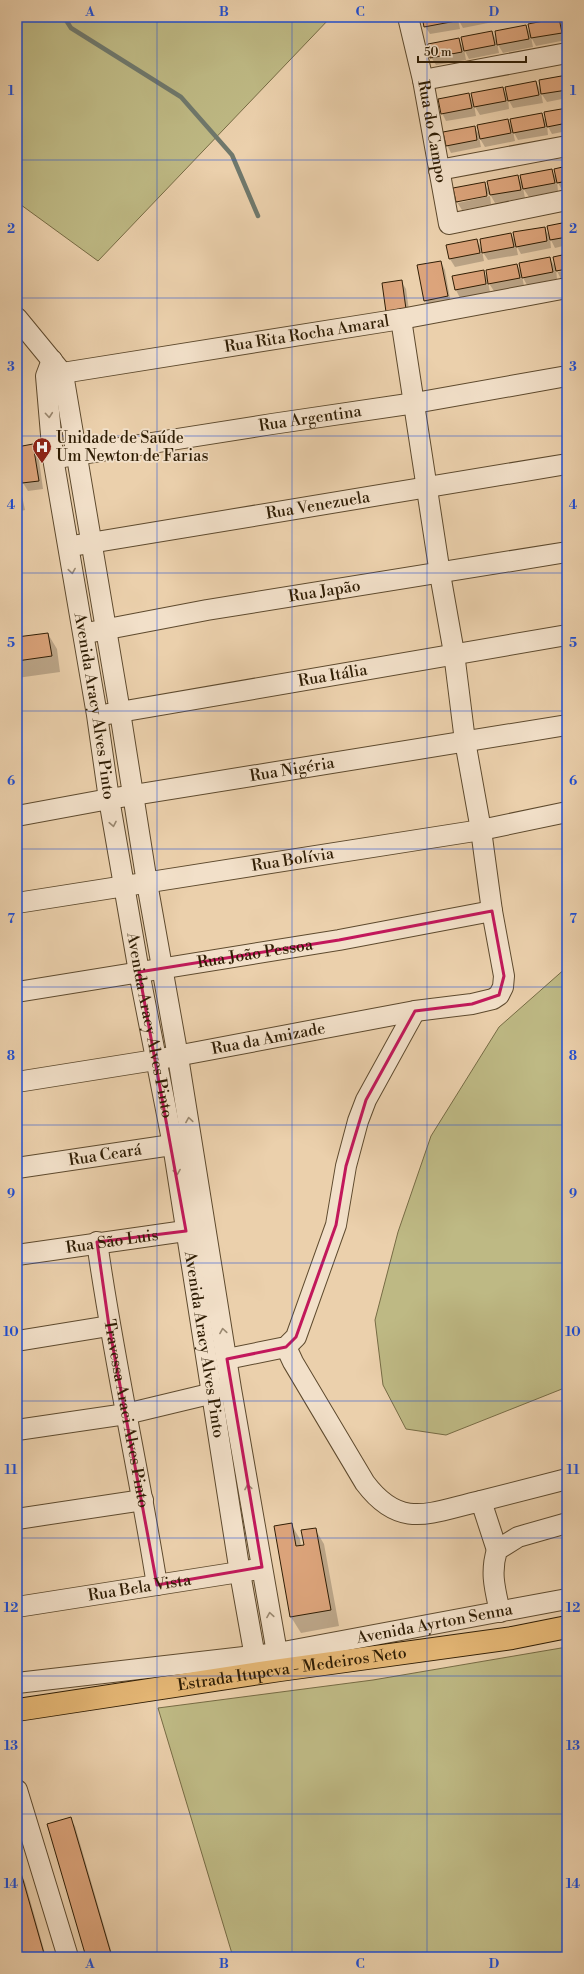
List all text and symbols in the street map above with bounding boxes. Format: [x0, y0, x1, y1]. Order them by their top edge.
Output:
text: A [84, 4, 95, 20]
text: B [219, 4, 229, 20]
text: C [355, 4, 365, 20]
text: D [489, 4, 499, 20]
scale bar [418, 38, 526, 64]
text: 50 m [424, 45, 452, 60]
street label: Rua do Campo [413, 78, 451, 185]
text: 1 [8, 83, 15, 99]
text: 1 [570, 83, 577, 99]
text: 2 [7, 221, 15, 237]
text: 2 [569, 221, 577, 237]
street label: Rua Rita Rocha Amaral [223, 311, 391, 357]
text: 3 [7, 359, 15, 375]
text: 3 [569, 359, 577, 375]
street label: Rua Argentina [257, 401, 364, 436]
one-way arrow [45, 412, 54, 418]
place label: Unidade de Saúde Um Newton de Farias [56, 428, 208, 466]
hospital icon: Unidade de Saúde Um Newton de Farias [31, 436, 53, 464]
street label: Rua Venezuela [264, 487, 372, 524]
text: 4 [7, 497, 16, 513]
text: 4 [569, 497, 578, 513]
one-way arrow [68, 568, 76, 574]
street label: Rua Japão [287, 575, 362, 607]
street label: Avenida Aracy Alves Pinto [70, 610, 119, 801]
text: 5 [7, 635, 15, 651]
text: 5 [569, 635, 577, 651]
street label: Rua Itália [297, 659, 370, 691]
street label: Rua Nigéria [248, 753, 337, 786]
text: 6 [7, 773, 15, 789]
text: 6 [569, 773, 577, 789]
one-way arrow [109, 821, 117, 827]
street label: Rua Bolívia [250, 843, 336, 876]
text: 7 [7, 911, 15, 927]
text: 7 [569, 911, 577, 927]
street label: Avenida Aracy Alves Pinto [122, 930, 178, 1120]
street label: Rua João Pessoa [196, 934, 315, 973]
street label: Rua da Amizade [210, 1018, 327, 1059]
text: 8 [7, 1048, 15, 1064]
text: 8 [569, 1048, 577, 1064]
one-way arrow [185, 1117, 194, 1123]
street label: Rua Ceará [67, 1139, 144, 1170]
one-way arrow [172, 1169, 181, 1175]
text: 9 [7, 1186, 15, 1202]
text: 9 [569, 1186, 577, 1202]
street label: Rua São Luis [64, 1225, 160, 1258]
street label: Avenida Aracy Alves Pinto [180, 1249, 229, 1439]
street label: Travessa Araci Alves Pinto [99, 1318, 154, 1509]
text: 10 [3, 1324, 19, 1340]
text: 10 [565, 1324, 581, 1340]
one-way arrow [219, 1328, 228, 1334]
text: 11 [5, 1462, 18, 1478]
text: 11 [567, 1462, 580, 1478]
one-way arrow [244, 1484, 253, 1490]
street label: Rua Bela Vista [87, 1570, 193, 1606]
street label: Avenida Ayrton Senna [354, 1599, 515, 1648]
text: 12 [4, 1600, 18, 1616]
text: 12 [566, 1600, 580, 1616]
one-way arrow [266, 1612, 275, 1618]
street label: Estrada Itupeva - Medeiros Neto [176, 1643, 408, 1695]
text: 13 [4, 1738, 18, 1754]
text: 13 [566, 1738, 580, 1754]
text: 14 [4, 1876, 18, 1892]
text: 14 [566, 1876, 580, 1892]
text: A [84, 1956, 95, 1972]
text: B [219, 1956, 229, 1972]
text: C [355, 1956, 365, 1972]
text: D [489, 1956, 499, 1972]

